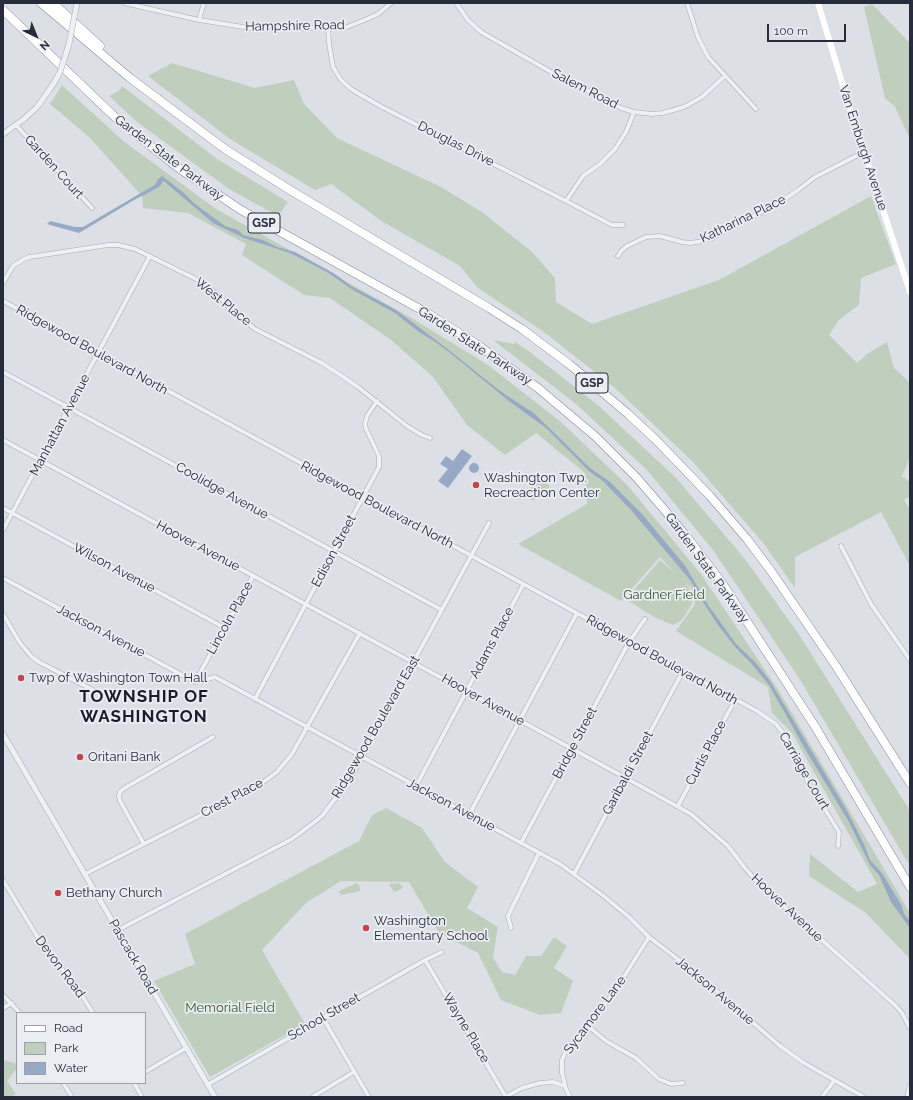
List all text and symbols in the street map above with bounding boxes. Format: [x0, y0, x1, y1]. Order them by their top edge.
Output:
north arrow [16, 16, 56, 56]
scale bar [769, 16, 848, 42]
street label: Hampshire Road [245, 17, 345, 35]
text: 100 m [774, 24, 808, 38]
text: N [37, 38, 52, 53]
street label: Salem Road [549, 66, 621, 112]
street label: Van Emburgh Avenue [835, 83, 891, 213]
street label: Garden State Parkway [111, 112, 227, 204]
street label: Douglas Drive [415, 118, 497, 170]
street label: Garden Court [21, 132, 87, 202]
street label: Katharina Place [698, 192, 788, 246]
road number: GSP [248, 213, 280, 233]
street label: West Place [192, 275, 254, 329]
street label: Ridgewood Boulevard North [13, 302, 171, 398]
street label: Garden State Parkway [415, 303, 535, 389]
street label: Manhattan Avenue [27, 371, 93, 479]
road number: GSP [576, 373, 608, 393]
street label: Ridgewood Boulevard North [298, 458, 456, 552]
street label: Coolidge Avenue [173, 459, 271, 523]
place label: Washington Twp. Recreaction Center [484, 470, 600, 501]
marker: Washington Twp. Recreaction Center [471, 480, 481, 490]
street label: Garden State Parkway [662, 510, 752, 626]
street label: Edison Street [308, 512, 360, 590]
street label: Hoover Avenue [153, 517, 243, 575]
street label: Wilson Avenue [70, 540, 158, 596]
street label: Lincoln Place [204, 579, 256, 657]
park label: Gardner Field [623, 587, 705, 603]
street label: Jackson Avenue [54, 601, 148, 661]
street label: Adams Place [467, 605, 517, 681]
street label: Ridgewood Boulevard North [583, 612, 741, 708]
street label: Ridgewood Boulevard East [329, 653, 423, 801]
place label: Twp of Washington Town Hall [29, 670, 207, 686]
street label: Hoover Avenue [439, 671, 527, 729]
marker: Twp of Washington Town Hall [16, 673, 26, 683]
district label: TOWNSHIP OF WASHINGTON [79, 687, 209, 727]
street label: Bridge Street [550, 704, 600, 782]
street label: Curtis Place [682, 718, 730, 788]
street label: Garibaldi Street [599, 728, 657, 818]
street label: Carriage Court [775, 729, 833, 813]
place label: Oritani Bank [88, 749, 160, 765]
marker: Oritani Bank [75, 752, 85, 762]
street label: Crest Place [198, 775, 266, 821]
street label: Jackson Avenue [404, 775, 498, 835]
street label: Hoover Avenue [748, 871, 826, 945]
place label: Bethany Church [66, 885, 162, 901]
marker: Bethany Church [53, 888, 63, 898]
place label: Washington Elementary School [374, 913, 488, 944]
street label: Pascack Road [105, 917, 161, 997]
marker: Washington Elementary School [361, 923, 371, 933]
street label: Devon Road [32, 933, 88, 1001]
street label: Jackson Avenue [673, 954, 757, 1028]
street label: Sycamore Lane [561, 973, 629, 1057]
street label: School Street [285, 990, 363, 1044]
street label: Wayne Place [439, 990, 493, 1066]
park label: Memorial Field [185, 1000, 275, 1016]
legend [16, 1012, 146, 1084]
text: Road [54, 1021, 83, 1035]
text: Park [54, 1041, 79, 1055]
text: Water [54, 1061, 88, 1075]

